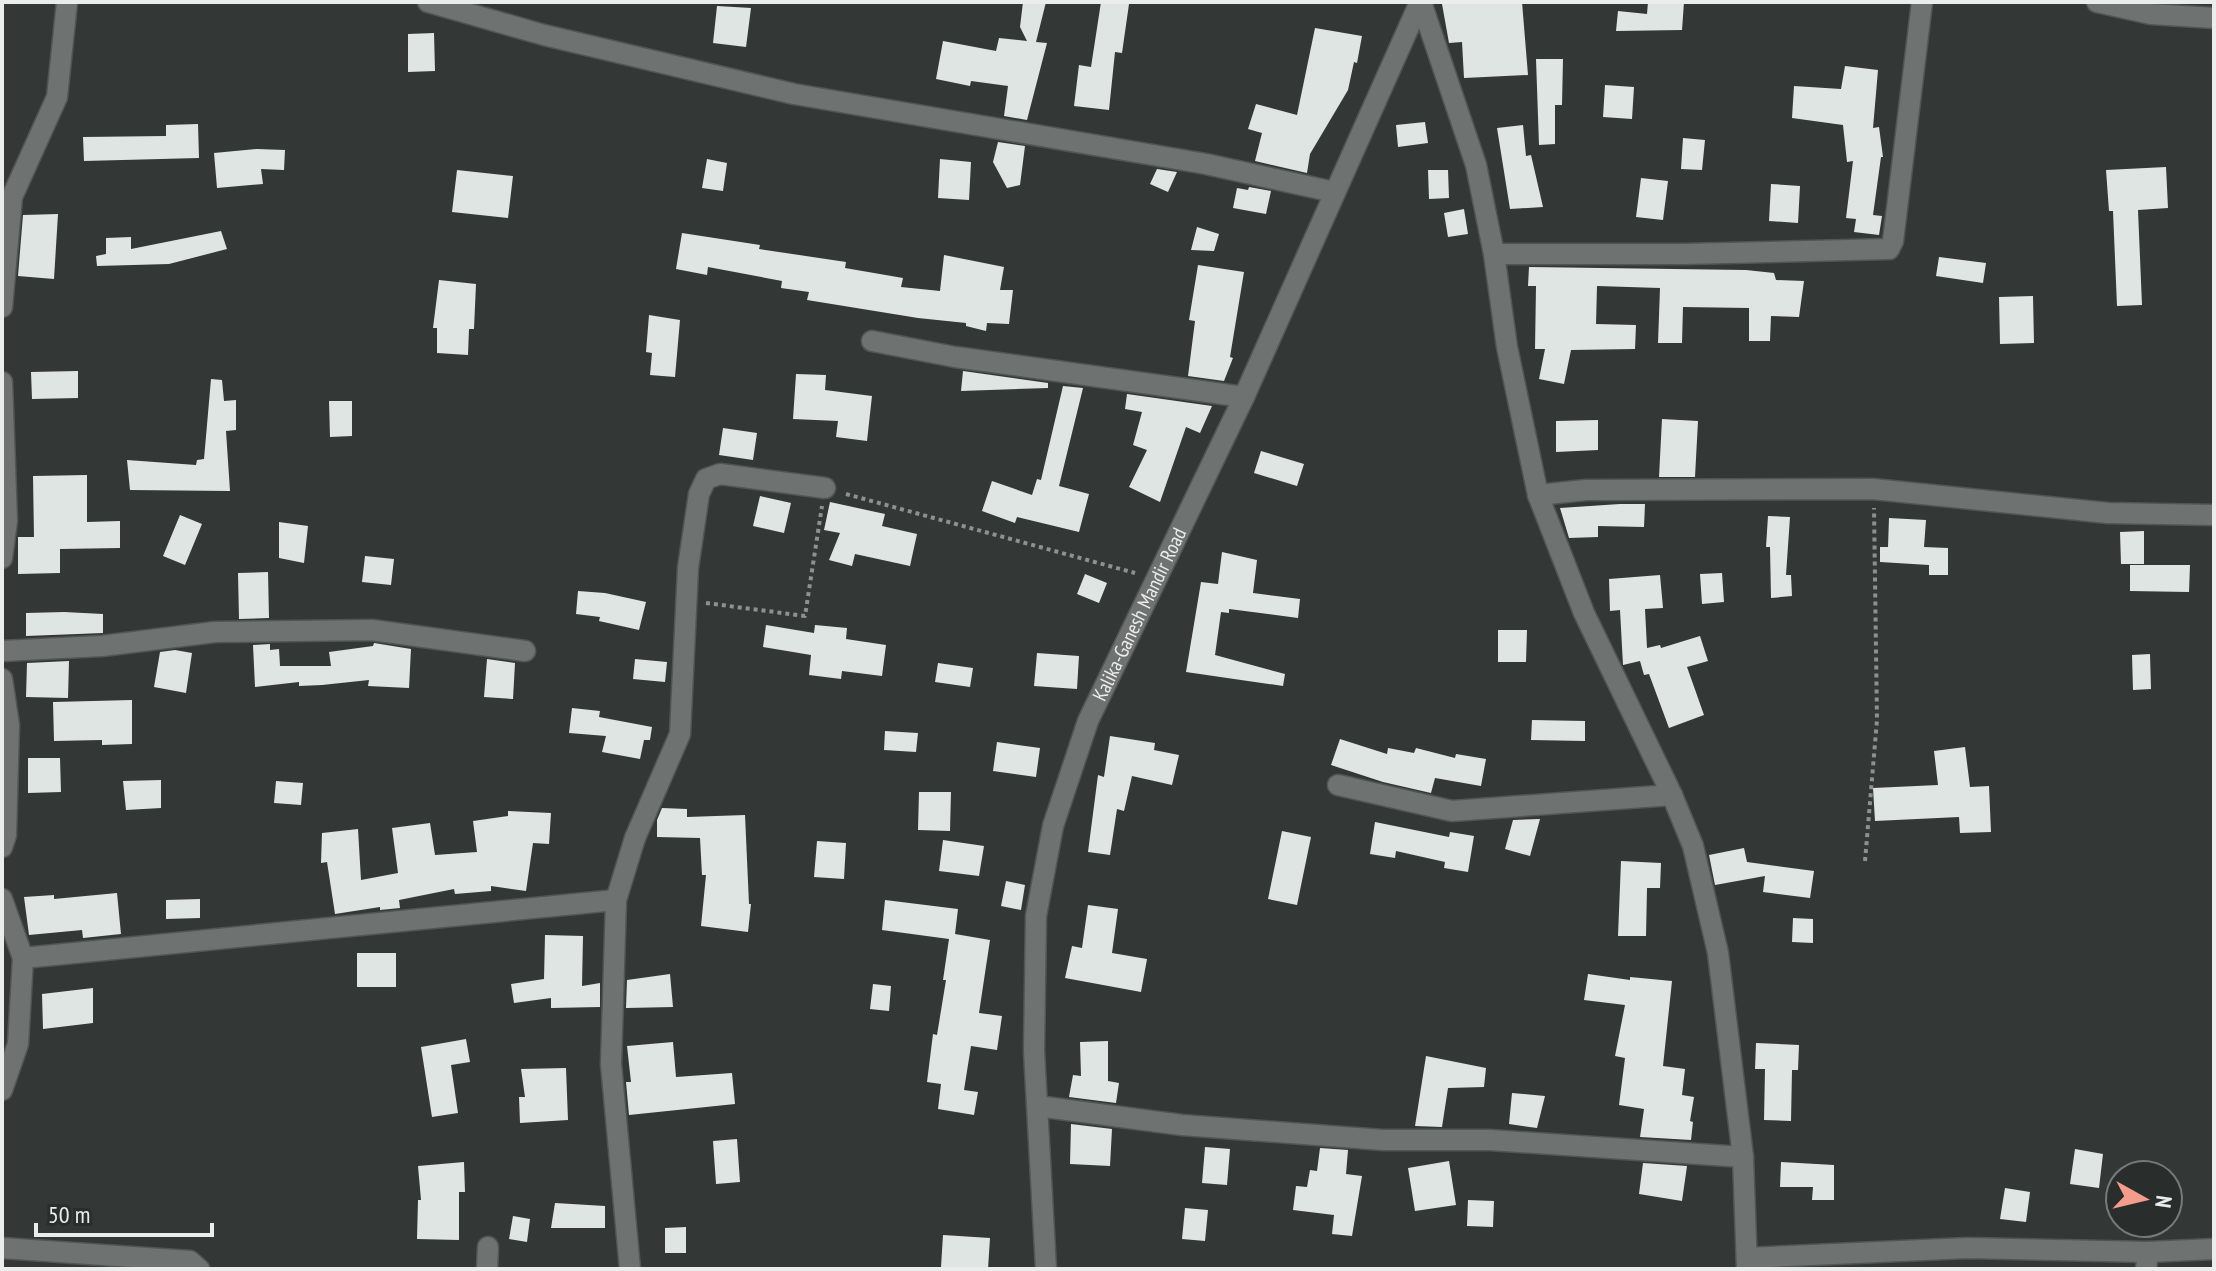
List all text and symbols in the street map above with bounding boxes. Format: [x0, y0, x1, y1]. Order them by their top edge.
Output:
street label: Kalika-Ganesh Mandir Road [1087, 523, 1192, 705]
north arrow [2104, 1159, 2184, 1239]
scale bar [36, 1187, 212, 1237]
text: N [2149, 1194, 2178, 1210]
text: 50 m [48, 1199, 90, 1230]

